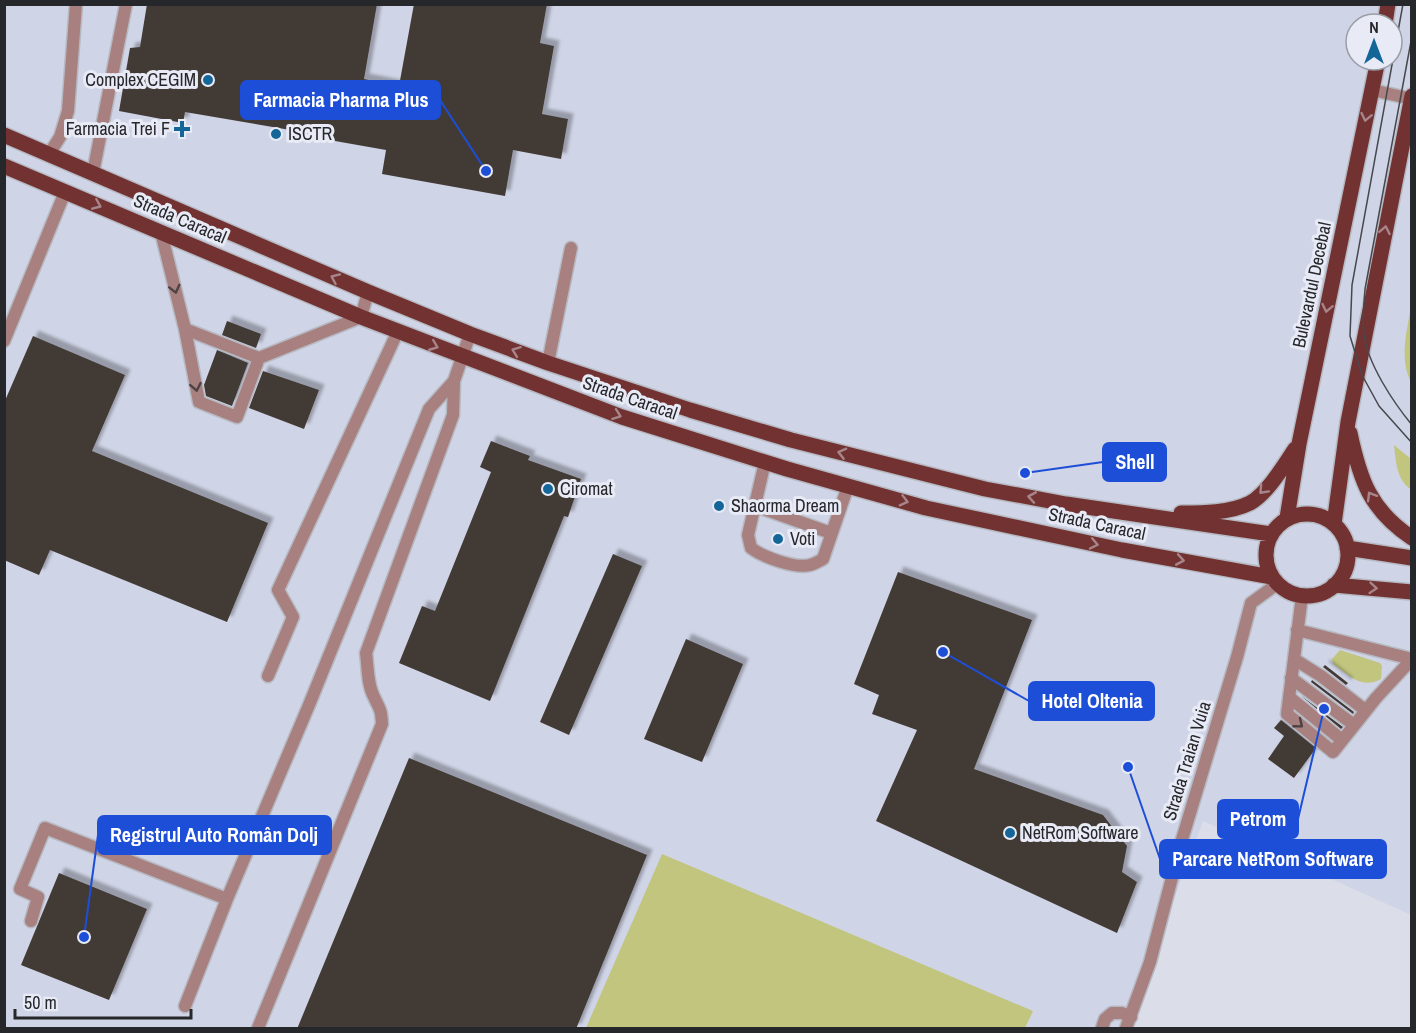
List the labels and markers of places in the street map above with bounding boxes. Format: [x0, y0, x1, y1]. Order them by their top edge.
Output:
place label: Complex CEGIM [85, 67, 196, 92]
marker: Complex CEGIM [201, 73, 215, 87]
callout: Farmacia Pharma Plus [241, 81, 440, 119]
place label: Farmacia Trei F [66, 116, 170, 141]
place label: ISCTR [288, 121, 333, 146]
marker: Farmacia Trei F [175, 122, 189, 136]
marker: ISCTR [269, 127, 283, 141]
callout: Shell [1103, 443, 1166, 481]
place label: Ciromat [560, 476, 613, 501]
marker: Ciromat [541, 482, 555, 496]
place label: Shaorma Dream [731, 493, 839, 518]
marker: Shaorma Dream [712, 499, 726, 513]
place label: Voti [790, 526, 815, 551]
marker: Voti [771, 532, 785, 546]
callout: Hotel Oltenia [1029, 682, 1154, 720]
callout: Petrom [1218, 800, 1298, 838]
callout: Registrul Auto Român Dolj [98, 816, 331, 854]
place label: NetRom Software [1022, 820, 1138, 845]
marker: NetRom Software [1003, 826, 1017, 840]
callout: Parcare NetRom Software [1160, 840, 1386, 878]

